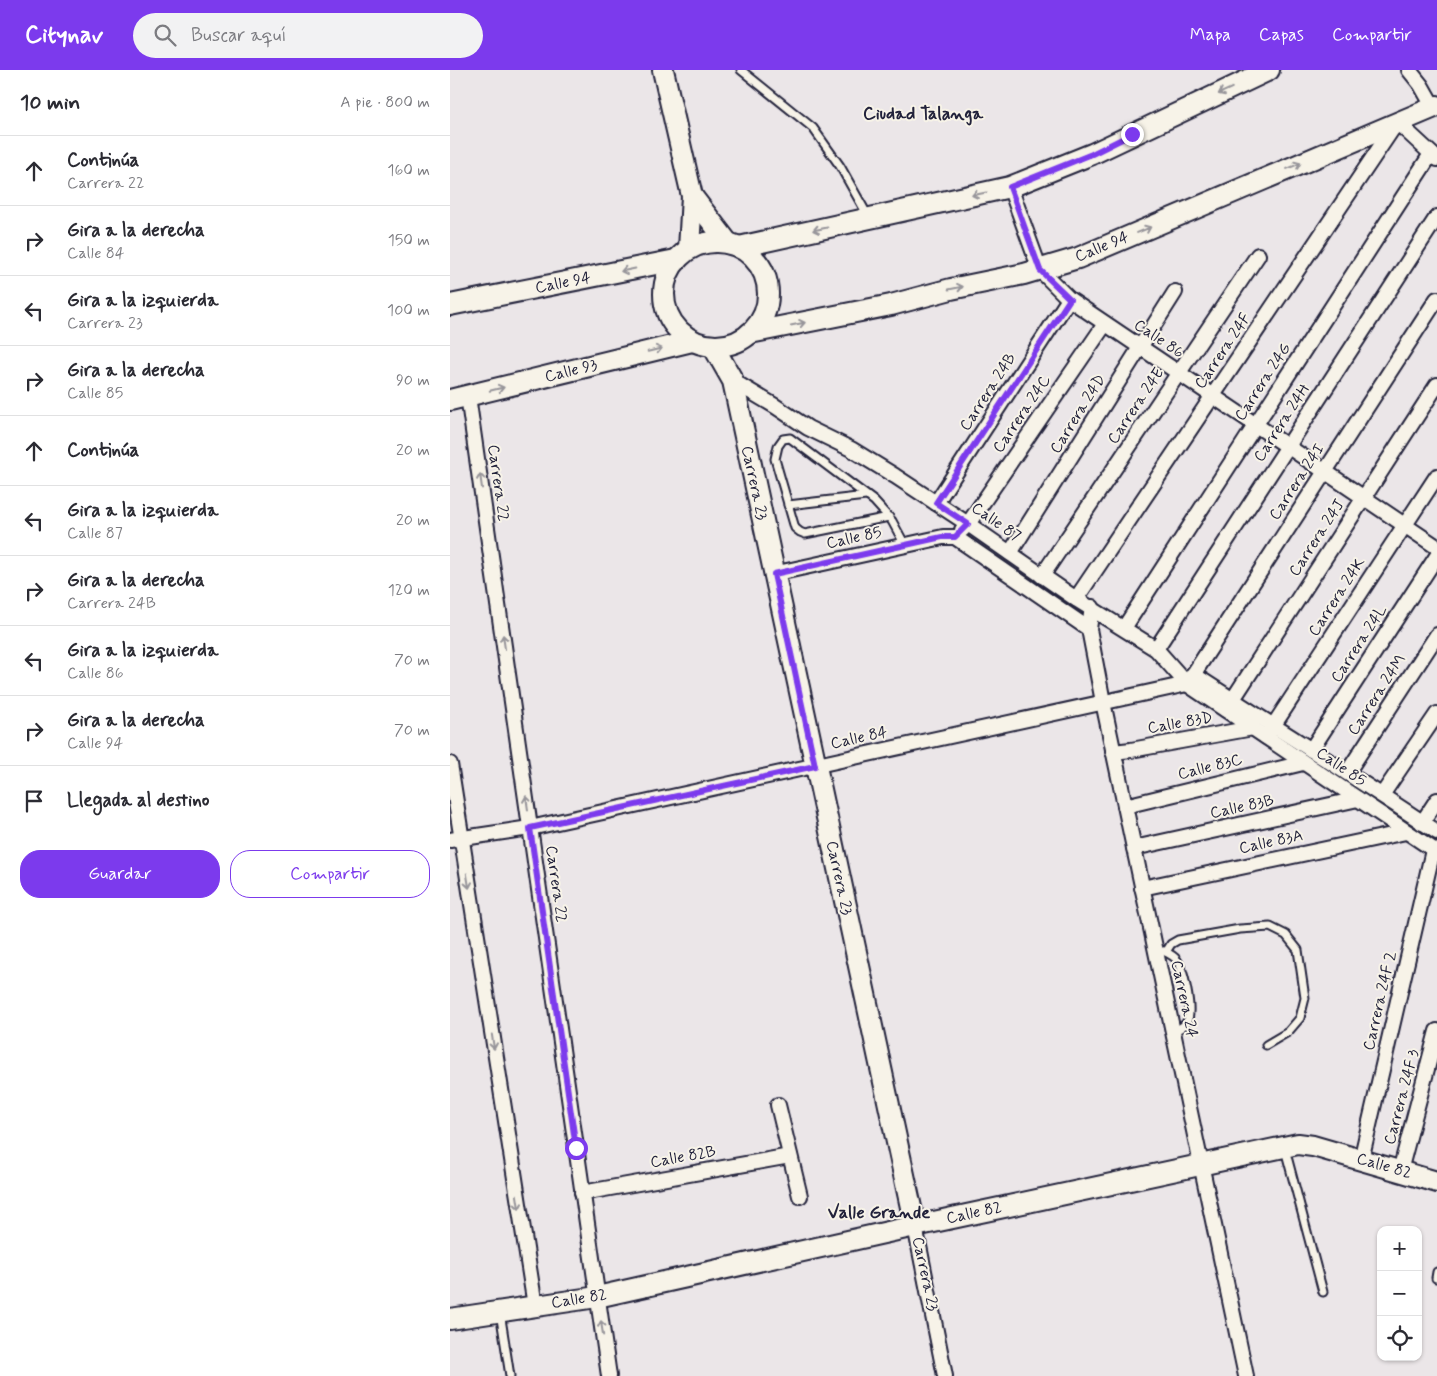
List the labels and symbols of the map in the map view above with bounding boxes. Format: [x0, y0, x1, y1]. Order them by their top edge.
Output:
one-way arrow [1218, 86, 1233, 96]
district label: Ciudad Talanga [863, 102, 984, 126]
route end [1121, 123, 1144, 146]
one-way arrow [1286, 161, 1301, 171]
one-way arrow [972, 190, 988, 199]
one-way arrow [813, 225, 829, 234]
one-way arrow [1136, 225, 1151, 234]
street label: Calle 94 [1072, 227, 1132, 267]
one-way arrow [620, 266, 636, 276]
street label: Calle 94 [533, 267, 593, 299]
one-way arrow [948, 283, 964, 293]
street label: Carrera 24F [1190, 309, 1256, 393]
street label: Calle 86 [1130, 314, 1188, 364]
one-way arrow [790, 319, 806, 328]
street label: Carrera 24G [1230, 339, 1296, 425]
one-way arrow [647, 345, 663, 354]
street label: Carrera 24B [955, 349, 1021, 435]
street label: Calle 93 [543, 354, 600, 388]
street label: Carrera 24E [1103, 364, 1169, 448]
street label: Carrera 24D [1045, 370, 1111, 458]
street label: Carrera 24C [988, 371, 1056, 457]
street label: Carrera 24H [1249, 380, 1315, 466]
one-way arrow [489, 384, 505, 393]
street label: Carrera 24I [1264, 440, 1330, 524]
street label: Carrera 22 [482, 443, 514, 523]
street label: Carrera 23 [736, 444, 772, 522]
one-way arrow [475, 474, 485, 490]
street label: Carrera 24J [1284, 495, 1350, 581]
street label: Calle 87 [967, 497, 1025, 547]
street label: Calle 85 [824, 522, 884, 554]
street label: Carrera 24K [1304, 553, 1371, 640]
street label: Carrera 24L [1326, 601, 1392, 687]
one-way arrow [498, 635, 508, 651]
street label: Carrera 24M [1343, 650, 1411, 740]
street label: Calle 83D [1146, 707, 1214, 739]
street label: Calle 84 [829, 722, 890, 754]
street label: Calle 85 [1312, 743, 1370, 791]
street label: Calle 83C [1175, 749, 1245, 785]
street label: Calle 83B [1208, 790, 1276, 824]
one-way arrow [521, 796, 531, 812]
street label: Calle 83A [1237, 825, 1305, 859]
street label: Carrera 23 [821, 839, 857, 917]
street label: Carrera 22 [540, 844, 572, 924]
one-way arrow [464, 873, 474, 889]
street label: Carrera 24F 2 [1358, 949, 1402, 1053]
street label: Carrera 24 [1166, 958, 1203, 1040]
one-way arrow [489, 1033, 499, 1049]
street label: Carrera 24F 3 [1379, 1047, 1425, 1147]
route start [565, 1137, 588, 1160]
street label: Calle 82B [649, 1141, 717, 1173]
street label: Calle 82 [1354, 1148, 1414, 1184]
one-way arrow [514, 1194, 524, 1210]
street label: Calle 82 [944, 1197, 1004, 1229]
district label: Valle Grande [828, 1201, 930, 1225]
street label: Carrera 23 [907, 1235, 943, 1313]
street label: Calle 82 [550, 1284, 608, 1314]
one-way arrow [596, 1320, 606, 1336]

